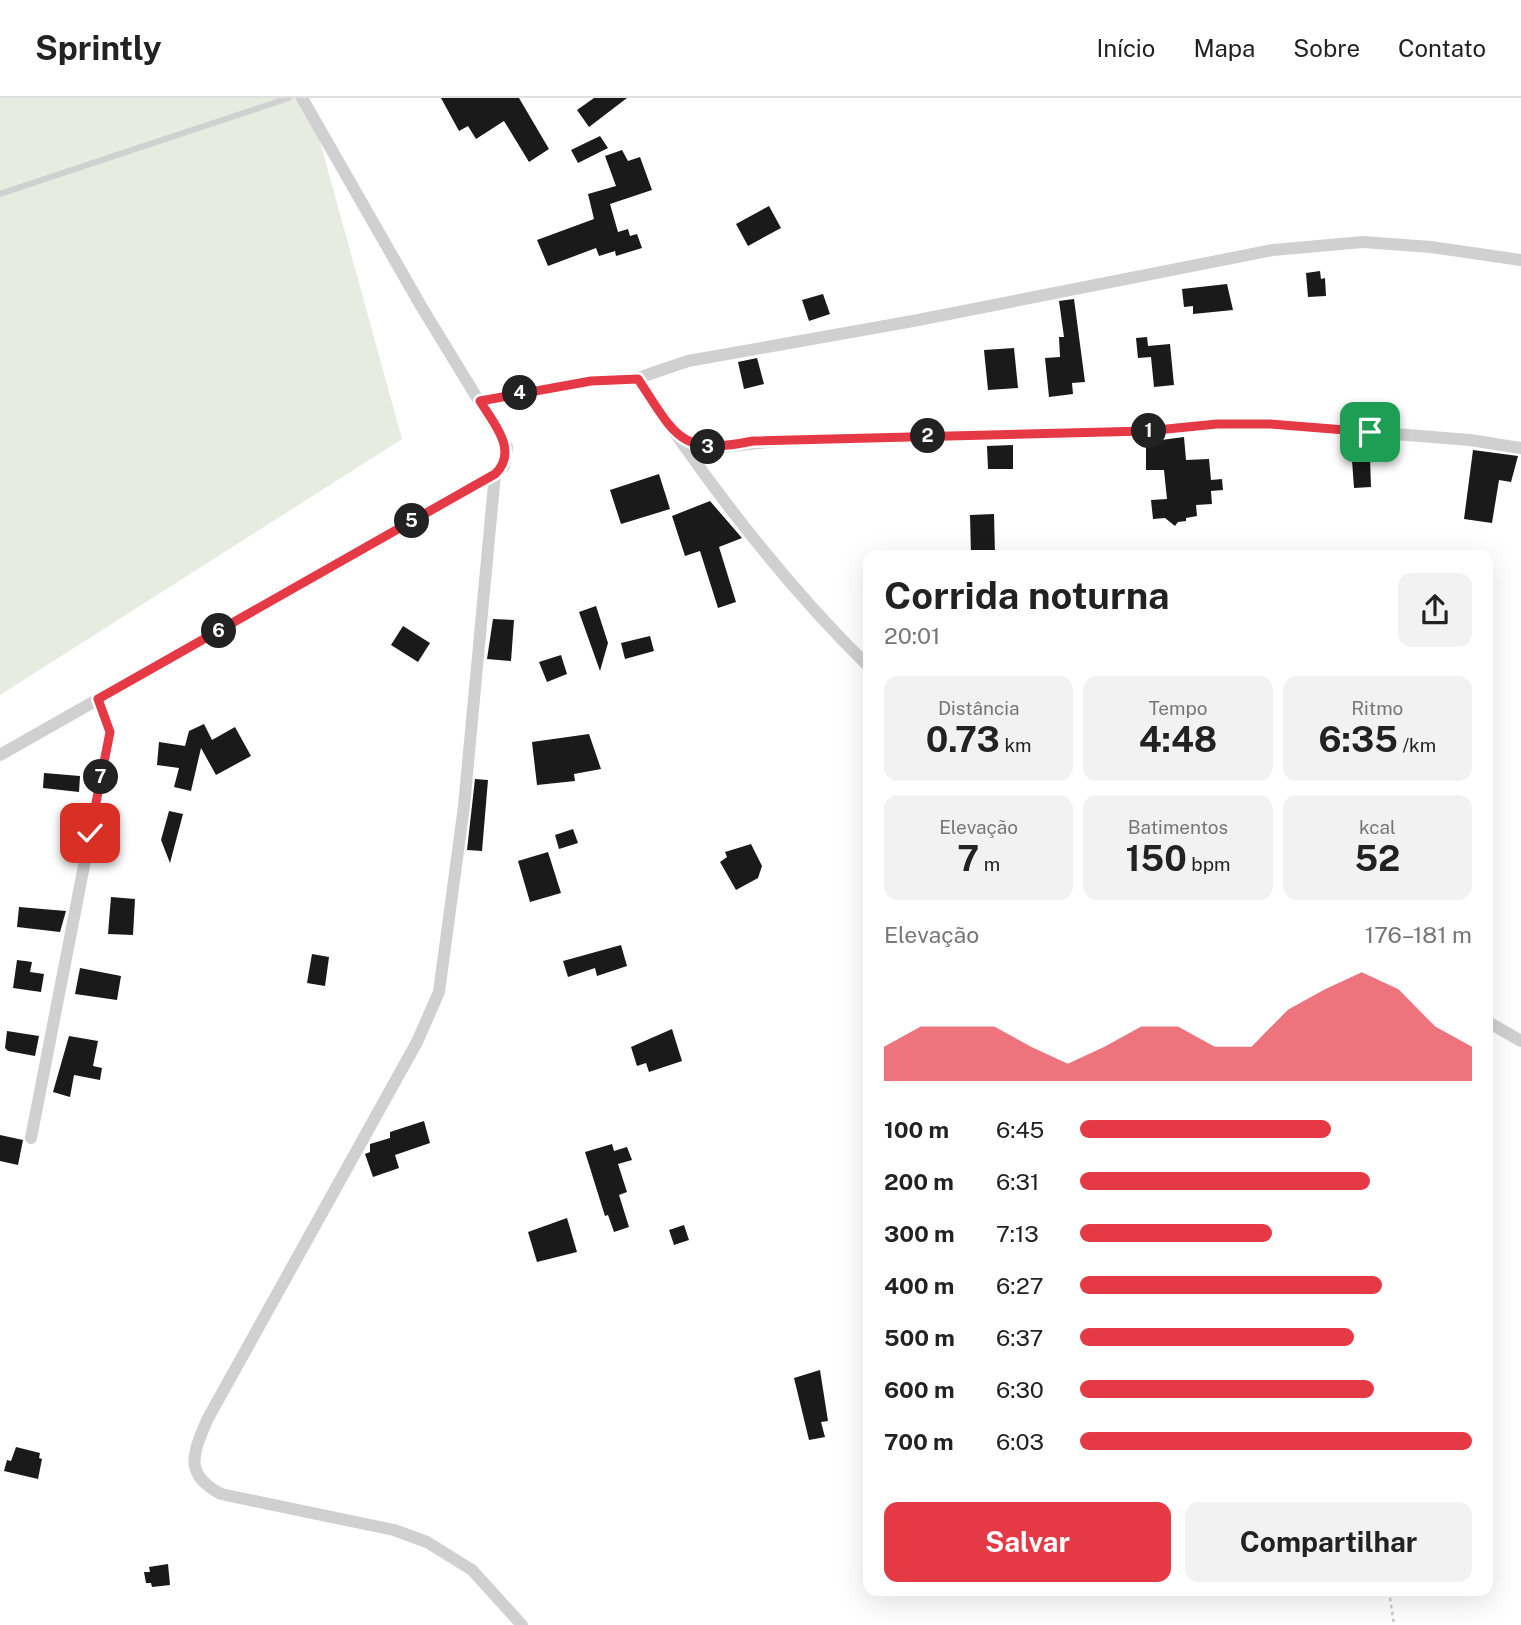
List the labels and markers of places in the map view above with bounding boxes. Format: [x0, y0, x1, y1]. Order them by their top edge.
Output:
pin: 4 [503, 376, 538, 410]
pin [1340, 402, 1400, 462]
pin: 1 [1132, 414, 1166, 448]
pin: 2 [911, 418, 946, 454]
pin: 3 [690, 430, 726, 464]
pin: 5 [394, 504, 430, 538]
pin: 6 [202, 614, 236, 648]
pin: 7 [84, 760, 119, 794]
pin [60, 803, 120, 863]

